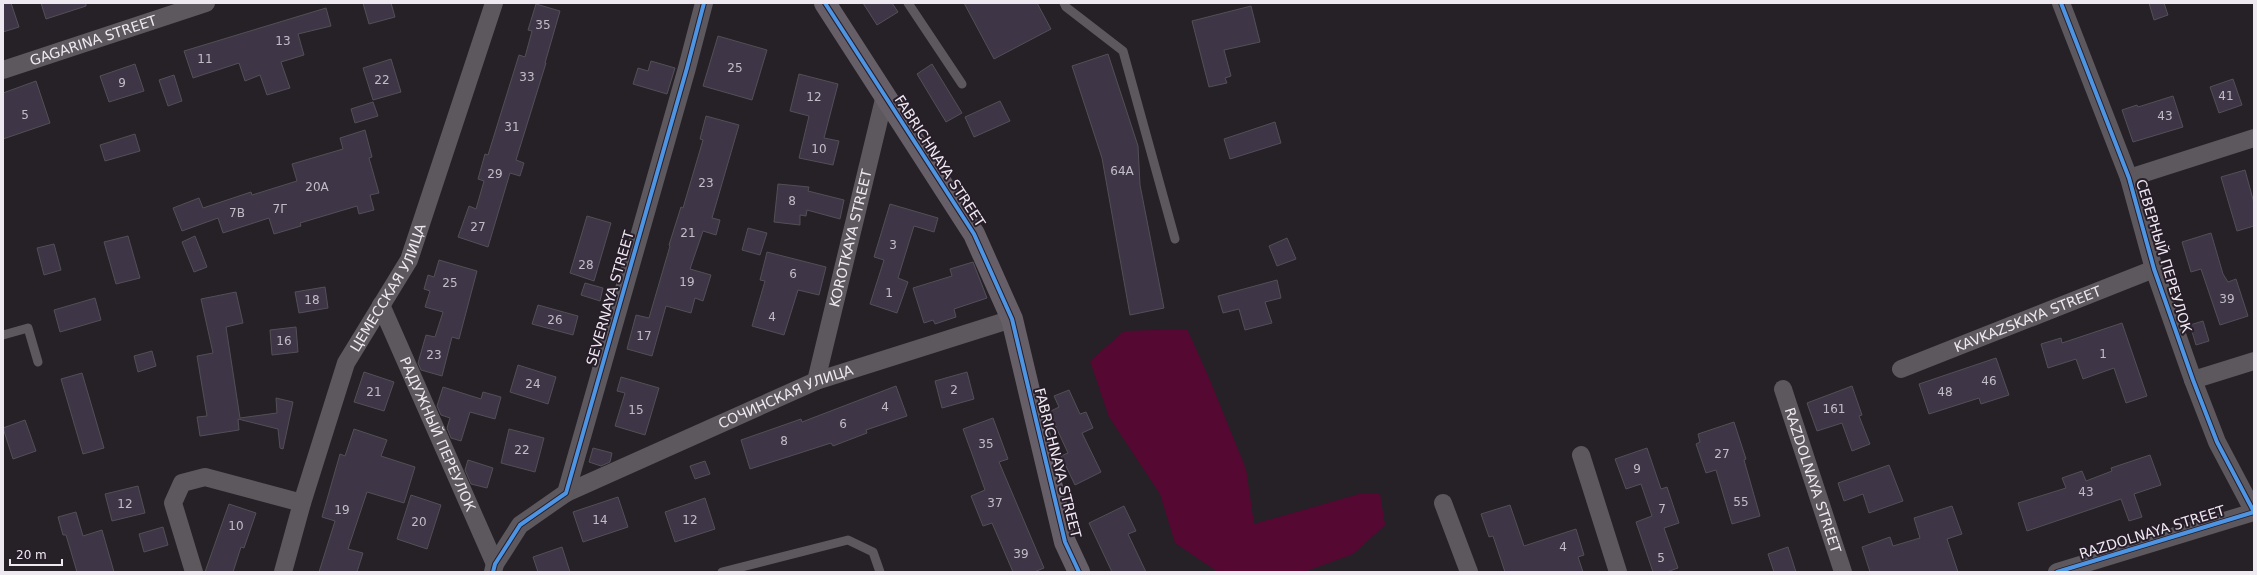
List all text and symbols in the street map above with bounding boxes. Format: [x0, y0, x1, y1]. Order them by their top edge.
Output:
street label: GAGARINA STREET [28, 12, 159, 69]
house number: 35 [535, 18, 551, 32]
house number: 13 [275, 34, 291, 48]
house number: 11 [197, 52, 213, 66]
house number: 25 [727, 61, 743, 75]
house number: 33 [519, 70, 535, 84]
house number: 22 [374, 73, 390, 87]
house number: 9 [118, 76, 126, 90]
house number: 41 [2218, 89, 2234, 103]
house number: 12 [806, 90, 822, 104]
street label: FABRICHNAYA STREET [891, 92, 989, 230]
house number: 5 [21, 108, 29, 122]
house number: 43 [2157, 109, 2173, 123]
house number: 31 [504, 120, 520, 134]
house number: 10 [811, 142, 827, 156]
house number: 64А [1110, 164, 1135, 178]
house number: 29 [487, 167, 503, 181]
street label: KOROTKAYA STREET [826, 167, 875, 309]
house number: 23 [698, 176, 714, 190]
street label: СЕВЕРНЫЙ ПЕРЕУЛОК [2133, 177, 2196, 335]
house number: 20А [305, 180, 330, 194]
house number: 8 [788, 194, 796, 208]
house number: 7Г [273, 202, 287, 216]
house number: 7В [229, 206, 245, 220]
house number: 27 [470, 220, 486, 234]
street label: ЦЕМЕССКАЯ УЛИЦА [347, 221, 429, 355]
house number: 21 [680, 226, 696, 240]
street label: SEVERNAYA STREET [583, 228, 637, 367]
house number: 3 [889, 238, 897, 252]
house number: 28 [578, 258, 594, 272]
house number: 6 [789, 267, 797, 281]
house number: 19 [679, 275, 695, 289]
house number: 25 [442, 276, 458, 290]
street label: KAVKAZSKAYA STREET [1952, 283, 2104, 355]
house number: 1 [885, 286, 893, 300]
house number: 39 [2219, 292, 2235, 306]
house number: 18 [304, 293, 320, 307]
house number: 4 [768, 310, 776, 324]
house number: 26 [547, 313, 563, 327]
house number: 17 [636, 329, 652, 343]
house number: 16 [276, 334, 292, 348]
house number: 1 [2099, 347, 2107, 361]
house number: 23 [426, 348, 442, 362]
street label: РАДУЖНЫЙ ПЕРЕУЛОК [397, 354, 479, 514]
street label: СОЧИНСКАЯ УЛИЦА [716, 362, 856, 432]
house number: 46 [1981, 374, 1997, 388]
house number: 24 [525, 377, 541, 391]
house number: 2 [950, 383, 958, 397]
house number: 21 [366, 385, 382, 399]
house number: 48 [1937, 385, 1953, 399]
street label: FABRICHNAYA STREET [1032, 386, 1084, 540]
house number: 4 [881, 400, 889, 414]
house number: 161 [1823, 402, 1845, 416]
house number: 15 [628, 403, 644, 417]
street label: RAZDOLNAYA STREET [1782, 406, 1844, 555]
house number: 6 [839, 417, 847, 431]
house number: 8 [780, 434, 788, 448]
house number: 35 [978, 437, 994, 451]
house number: 22 [514, 443, 530, 457]
house number: 27 [1714, 447, 1730, 461]
house number: 9 [1633, 462, 1641, 476]
house number: 43 [2078, 485, 2094, 499]
house number: 55 [1733, 495, 1749, 509]
house number: 37 [987, 496, 1003, 510]
house number: 12 [117, 497, 133, 511]
house number: 7 [1658, 502, 1666, 516]
street label: RAZDOLNAYA STREET [2077, 502, 2227, 562]
house number: 19 [334, 503, 350, 517]
house number: 14 [592, 513, 608, 527]
house number: 12 [682, 513, 698, 527]
house number: 20 [411, 515, 427, 529]
house number: 10 [228, 519, 244, 533]
house number: 4 [1559, 540, 1567, 554]
scale bar [10, 541, 62, 567]
house number: 39 [1013, 547, 1029, 561]
text: 20 m [16, 548, 47, 562]
house number: 5 [1657, 551, 1665, 565]

